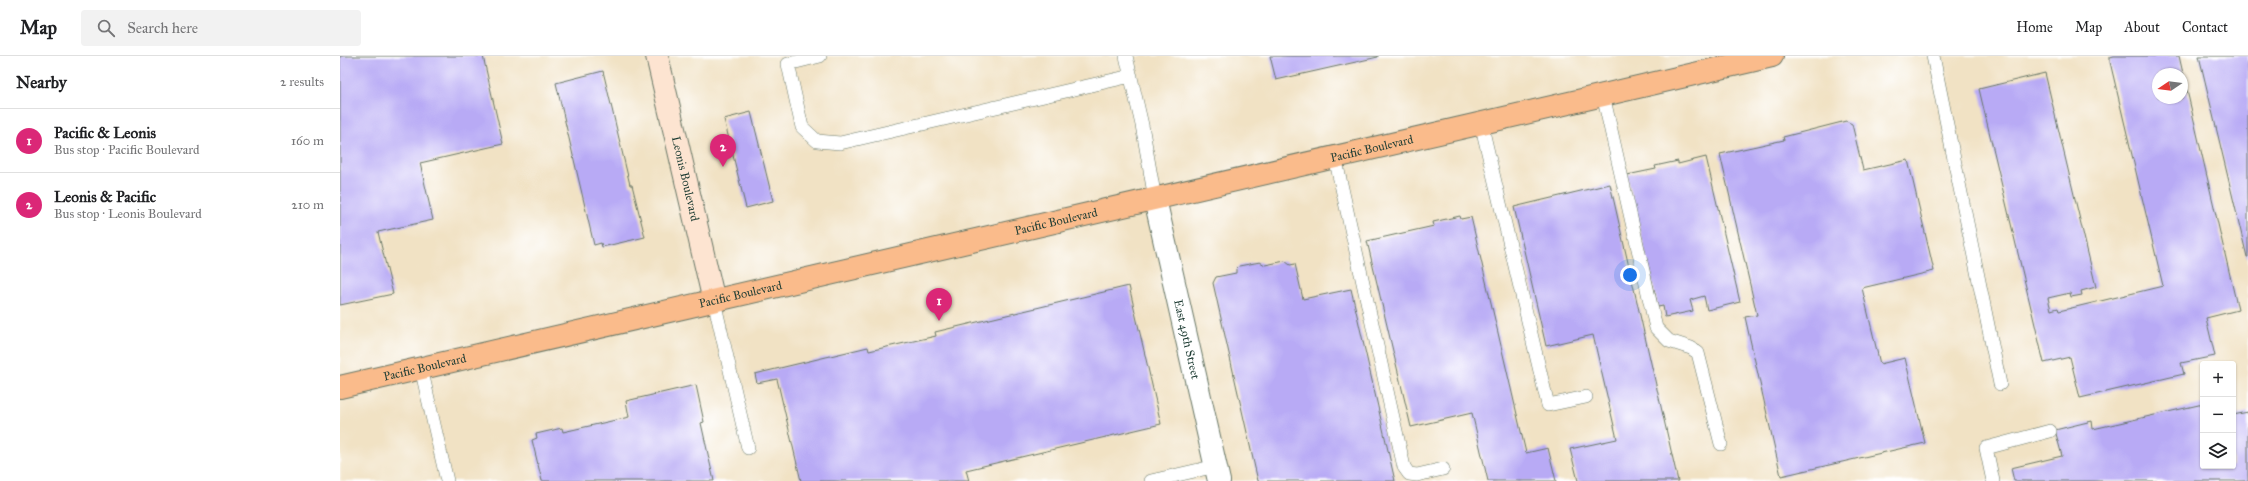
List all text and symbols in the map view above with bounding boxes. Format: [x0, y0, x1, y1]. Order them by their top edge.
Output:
search box [81, 10, 361, 46]
text: Map [20, 16, 57, 39]
icon: search [95, 17, 117, 39]
text: Search here [127, 19, 198, 37]
text: Home [2016, 19, 2053, 36]
text: Map [2075, 19, 2102, 36]
text: About [2124, 19, 2160, 36]
text: Contact [2182, 19, 2228, 36]
north arrow [2152, 68, 2188, 104]
text: Nearby [16, 72, 67, 93]
text: 2 results [280, 74, 324, 90]
text: Pacific & Leonis [54, 124, 156, 142]
street label: Pacific Boulevard [1329, 132, 1415, 165]
text: 1 [26, 133, 32, 149]
text: 160 m [291, 133, 324, 149]
pin: 2 [710, 134, 736, 167]
street label: Leonis Boulevard [669, 135, 702, 223]
text: Bus stop · Pacific Boulevard [54, 142, 200, 158]
text: Leonis & Pacific [54, 188, 156, 206]
text: 2 [26, 197, 32, 213]
text: 210 m [291, 197, 324, 213]
street label: Pacific Boulevard [1013, 205, 1099, 238]
text: Bus stop · Leonis Boulevard [54, 206, 202, 222]
your location [1620, 265, 1640, 285]
street label: Pacific Boulevard [698, 278, 783, 311]
pin: 1 [926, 288, 952, 321]
street label: East 49th Street [1171, 298, 1203, 381]
street label: Pacific Boulevard [382, 351, 468, 384]
map controls [2200, 361, 2236, 469]
button: + [2200, 361, 2236, 397]
button: − [2200, 397, 2236, 433]
button: layers [2200, 433, 2236, 469]

